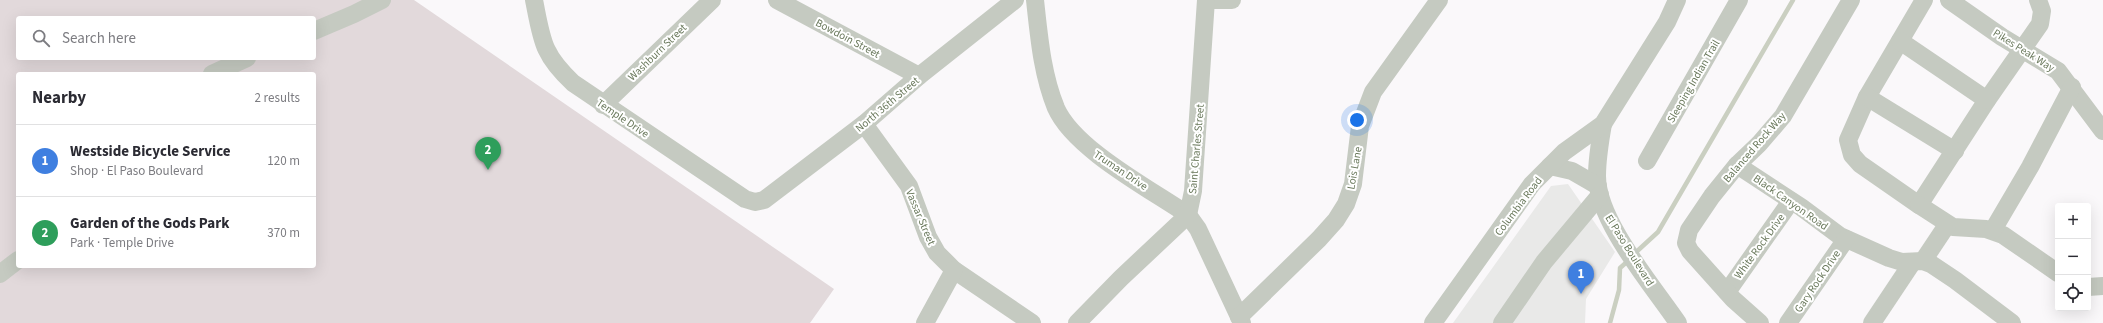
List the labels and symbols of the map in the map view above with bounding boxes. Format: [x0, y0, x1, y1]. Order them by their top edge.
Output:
street label: Bowdoin Street [813, 15, 883, 62]
street label: Washburn Street [625, 20, 690, 84]
street label: Pikes Peak Way [1990, 25, 2057, 75]
street label: Sleeping Indian Trail [1664, 37, 1723, 126]
street label: North 36th Street [852, 73, 923, 136]
street label: Temple Drive [594, 95, 652, 142]
street label: Saint Charles Street [1185, 103, 1208, 195]
street label: Balanced Rock Way [1720, 109, 1789, 186]
your location [1347, 110, 1367, 130]
pin: 2 [475, 137, 501, 170]
street label: Lois Lane [1343, 145, 1366, 191]
street label: Truman Drive [1091, 147, 1151, 194]
street label: Black Canyon Road [1750, 171, 1831, 234]
street label: Columbia Road [1491, 174, 1546, 239]
street label: Vassar Street [902, 187, 939, 248]
street label: White Rock Drive [1731, 210, 1788, 282]
street label: El Paso Boulevard [1602, 212, 1658, 289]
street label: Gary Rock Drive [1791, 247, 1844, 315]
pin: 1 [1568, 261, 1594, 294]

